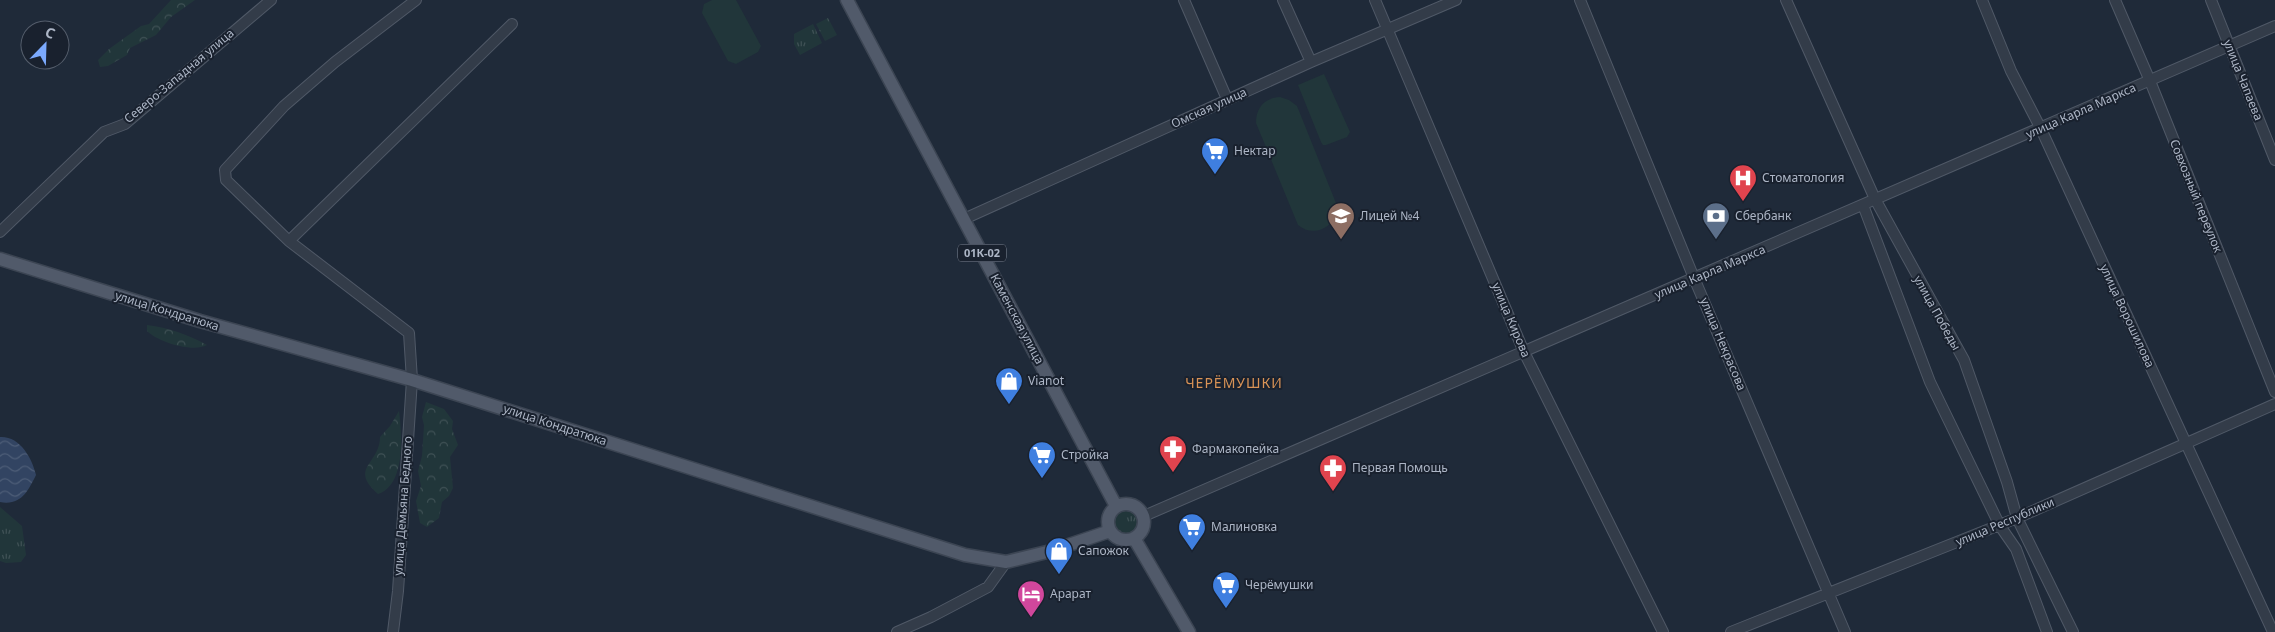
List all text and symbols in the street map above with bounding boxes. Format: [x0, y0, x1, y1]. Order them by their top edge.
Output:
north arrow [20, 20, 70, 70]
text: С [42, 22, 58, 43]
street label: Северо-Западная улица [120, 24, 237, 127]
street label: улица Чапаева [2219, 37, 2267, 123]
street label: улица Карла Маркса [2023, 79, 2139, 142]
street label: Омская улица [1168, 83, 1249, 132]
supermarket icon: Нектар [1200, 136, 1230, 175]
street label: Совхозный переулок [2166, 137, 2227, 256]
place label: Нектар [1234, 142, 1275, 159]
hospital icon: Стоматология [1728, 163, 1758, 202]
place label: Стоматология [1762, 169, 1844, 186]
school or university icon: Лицей №4 [1326, 201, 1356, 240]
bank icon: Сбербанк [1701, 201, 1731, 240]
place label: Лицей №4 [1360, 207, 1420, 224]
place label: Сбербанк [1735, 207, 1792, 224]
street label: улица Карла Маркса [1652, 240, 1768, 303]
road number: 01К-02 [958, 244, 1006, 262]
street label: улица Ворошилова [2096, 261, 2159, 370]
street label: Каменская улица [986, 271, 1048, 367]
street label: улица Победы [1910, 272, 1965, 353]
street label: улица Кирова [1488, 280, 1535, 360]
street label: улица Кондратюка [113, 287, 221, 334]
street label: улица Некрасова [1696, 295, 1751, 393]
shop icon: Vianot [994, 366, 1024, 405]
place label: Vianot [1028, 372, 1065, 389]
district label: ЧЕРЁМУШКИ [1185, 373, 1283, 392]
street label: улица Кондратюка [501, 400, 609, 449]
pharmacy icon: Фармакопейка [1158, 434, 1188, 473]
street label: улица Демьяна Бедного [389, 436, 416, 576]
supermarket icon: Стройка [1027, 440, 1057, 479]
place label: Фармакопейка [1192, 440, 1279, 457]
place label: Стройка [1061, 446, 1109, 463]
pharmacy icon: Первая Помощь [1318, 453, 1348, 492]
place label: Первая Помощь [1352, 459, 1448, 476]
street label: улица Республики [1953, 493, 2057, 550]
supermarket icon: Малиновка [1177, 512, 1207, 551]
place label: Малиновка [1211, 518, 1277, 535]
shop icon: Сапожок [1044, 536, 1074, 575]
place label: Сапожок [1078, 542, 1130, 559]
supermarket icon: Черёмушки [1211, 570, 1241, 609]
place label: Черёмушки [1245, 576, 1313, 593]
hotel icon: Арарат [1016, 579, 1046, 618]
place label: Арарат [1050, 585, 1091, 602]

